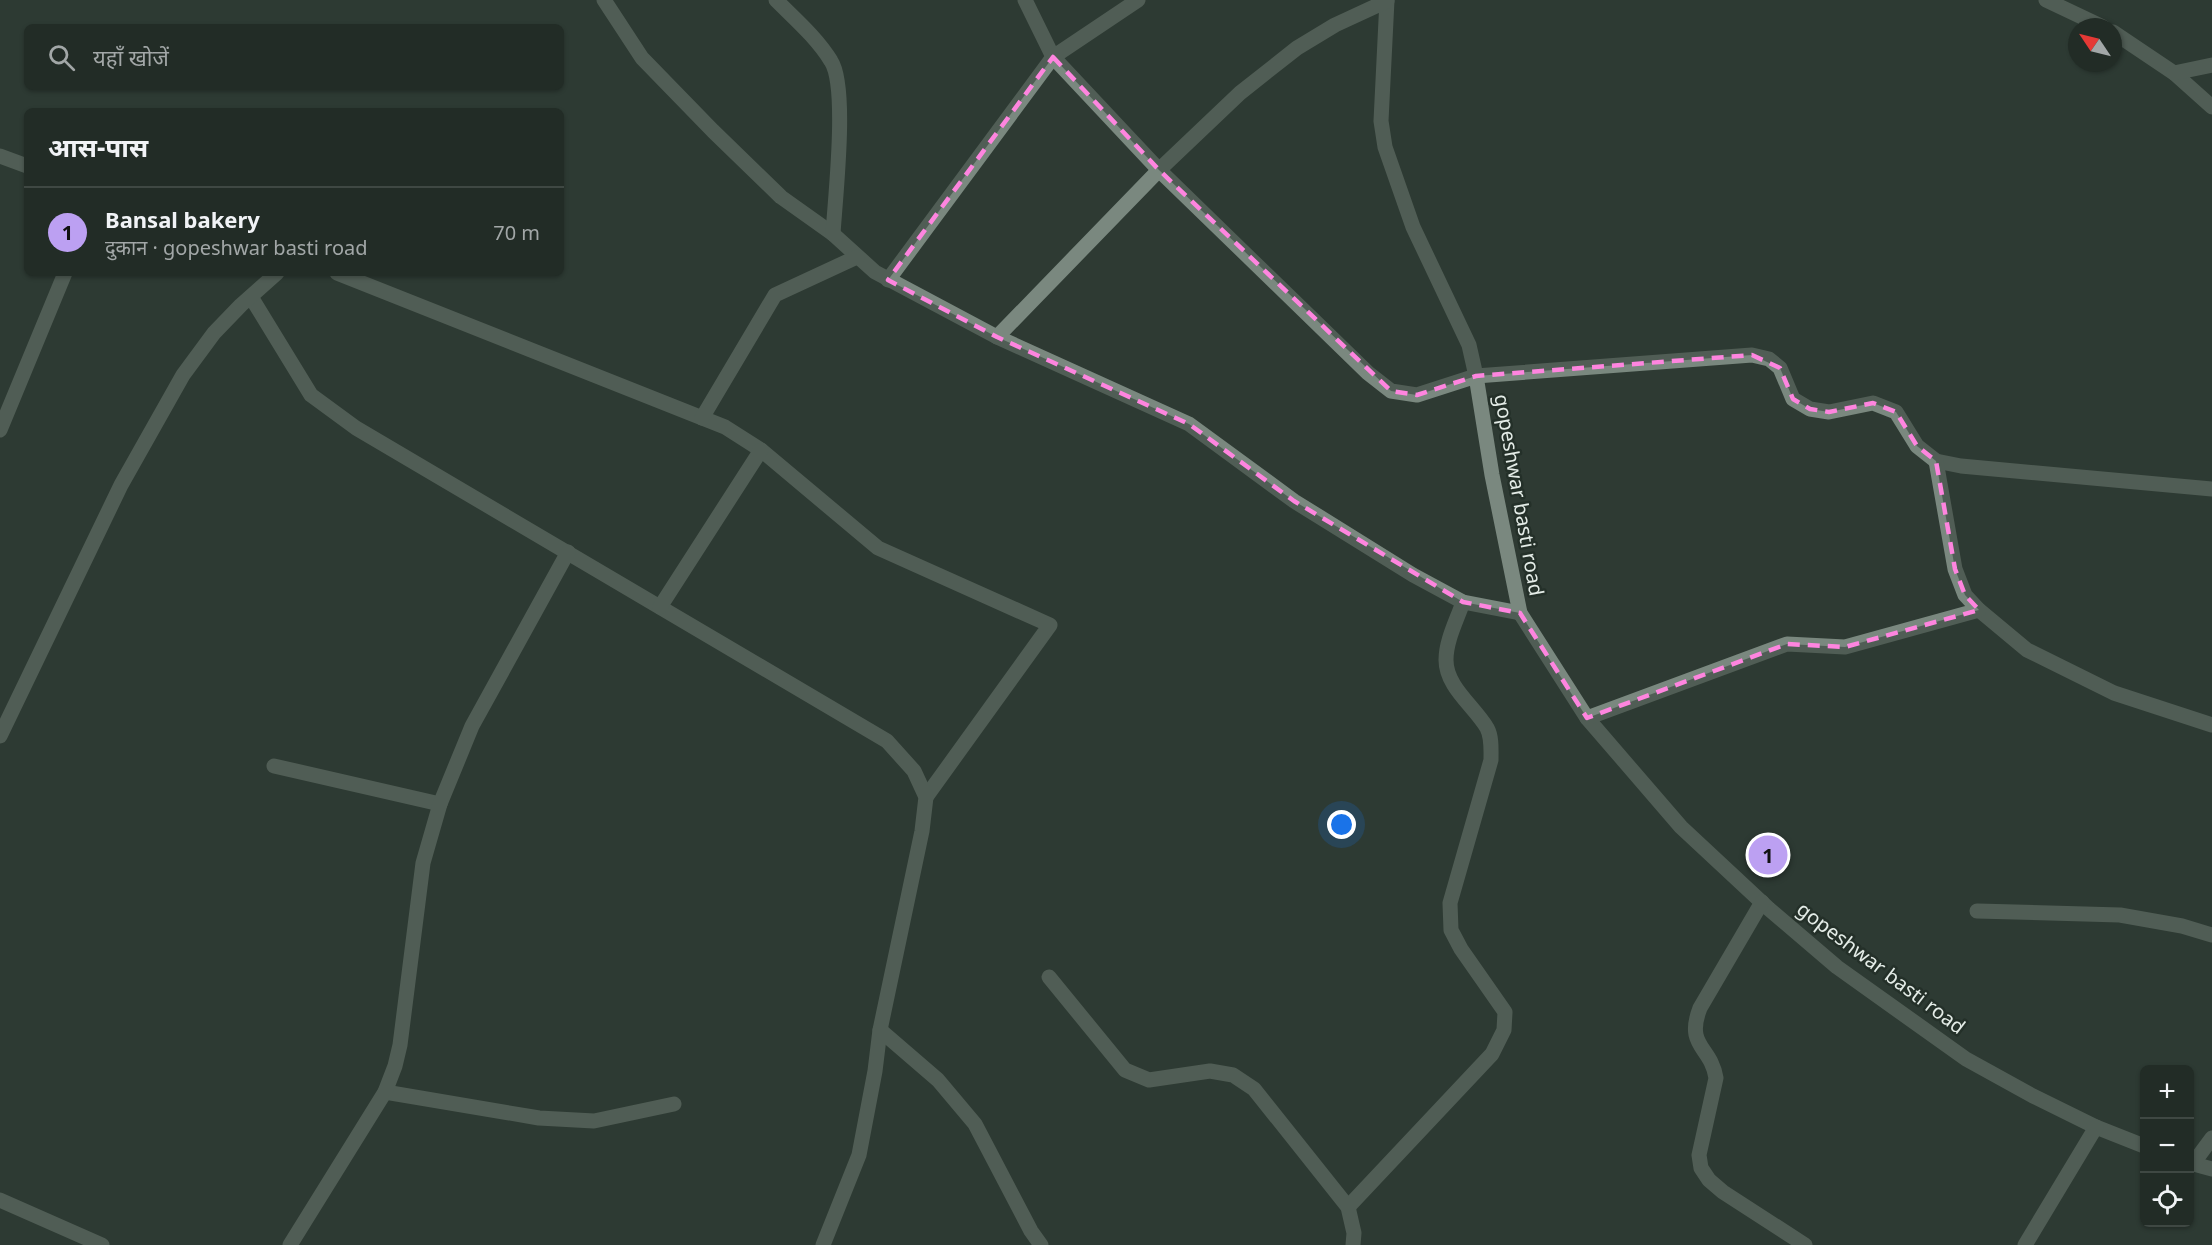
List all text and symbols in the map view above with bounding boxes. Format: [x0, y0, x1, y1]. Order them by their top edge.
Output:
north arrow [2068, 18, 2122, 72]
search box [24, 24, 564, 90]
icon: search [45, 41, 78, 74]
text: यहाँ खोजें [93, 42, 169, 72]
text: आस-पास [48, 129, 148, 165]
text: Bansal bakery [105, 204, 260, 234]
text: 1 [62, 219, 73, 246]
text: 70 m [493, 219, 540, 246]
text: दुकान · gopeshwar basti road [105, 234, 368, 261]
street label: gopeshwar basti road [1488, 392, 1551, 598]
your location [1327, 810, 1356, 839]
pin: 1 [1748, 832, 1788, 878]
street label: gopeshwar basti road [1792, 895, 1971, 1040]
map controls [2140, 1065, 2194, 1227]
button: + [2140, 1065, 2194, 1119]
button: − [2140, 1119, 2194, 1173]
button: locate [2140, 1173, 2194, 1227]

